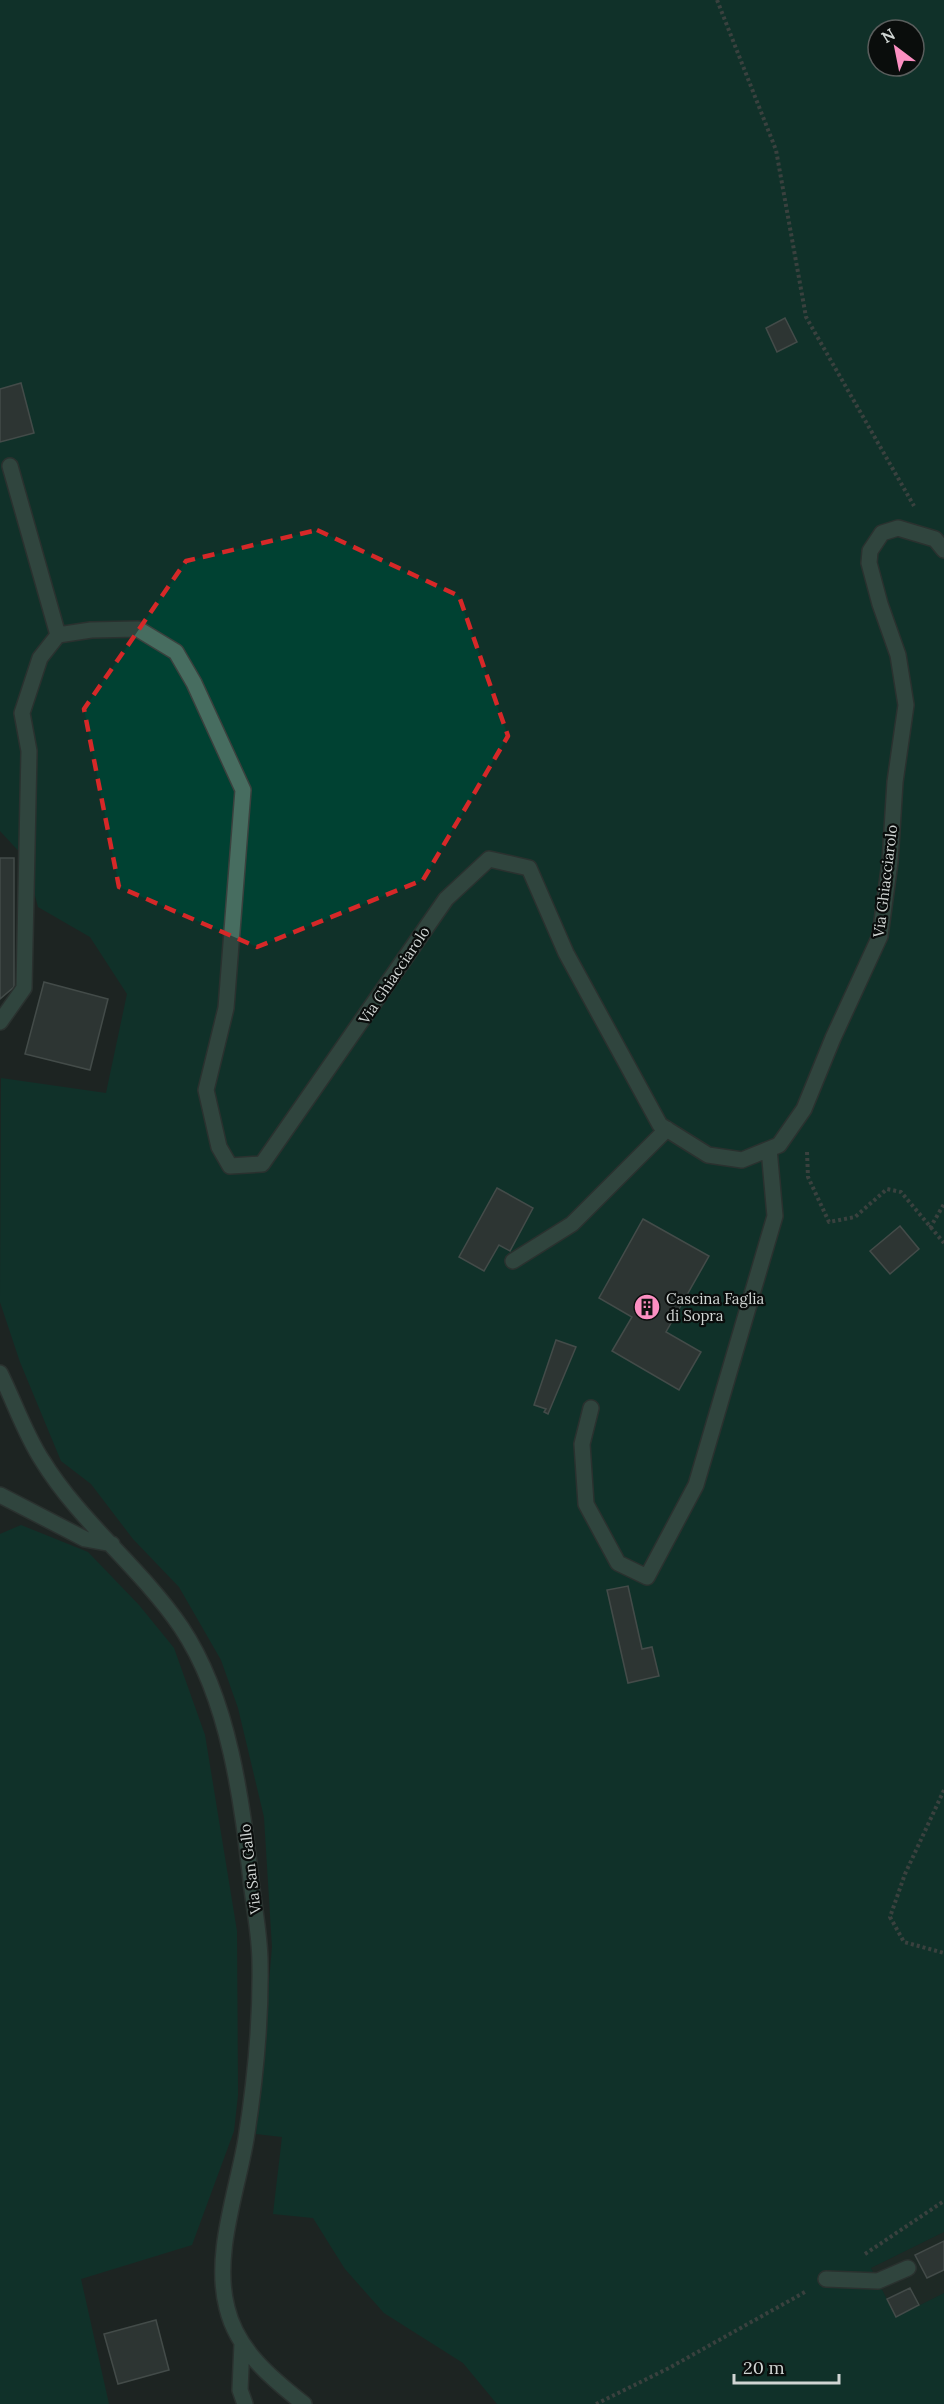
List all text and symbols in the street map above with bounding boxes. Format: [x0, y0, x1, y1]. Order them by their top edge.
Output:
north arrow [866, 18, 926, 78]
text: N [878, 24, 899, 47]
street label: Via Ghiacciarolo [869, 823, 901, 940]
street label: Via Ghiacciarolo [354, 922, 434, 1028]
place label: Cascina Faglia di Sopra [666, 1289, 764, 1325]
building icon: Cascina Faglia di Sopra [632, 1292, 662, 1322]
street label: Via San Gallo [235, 1823, 265, 1916]
scale bar [734, 2347, 839, 2385]
text: 20 m [743, 2356, 785, 2379]

